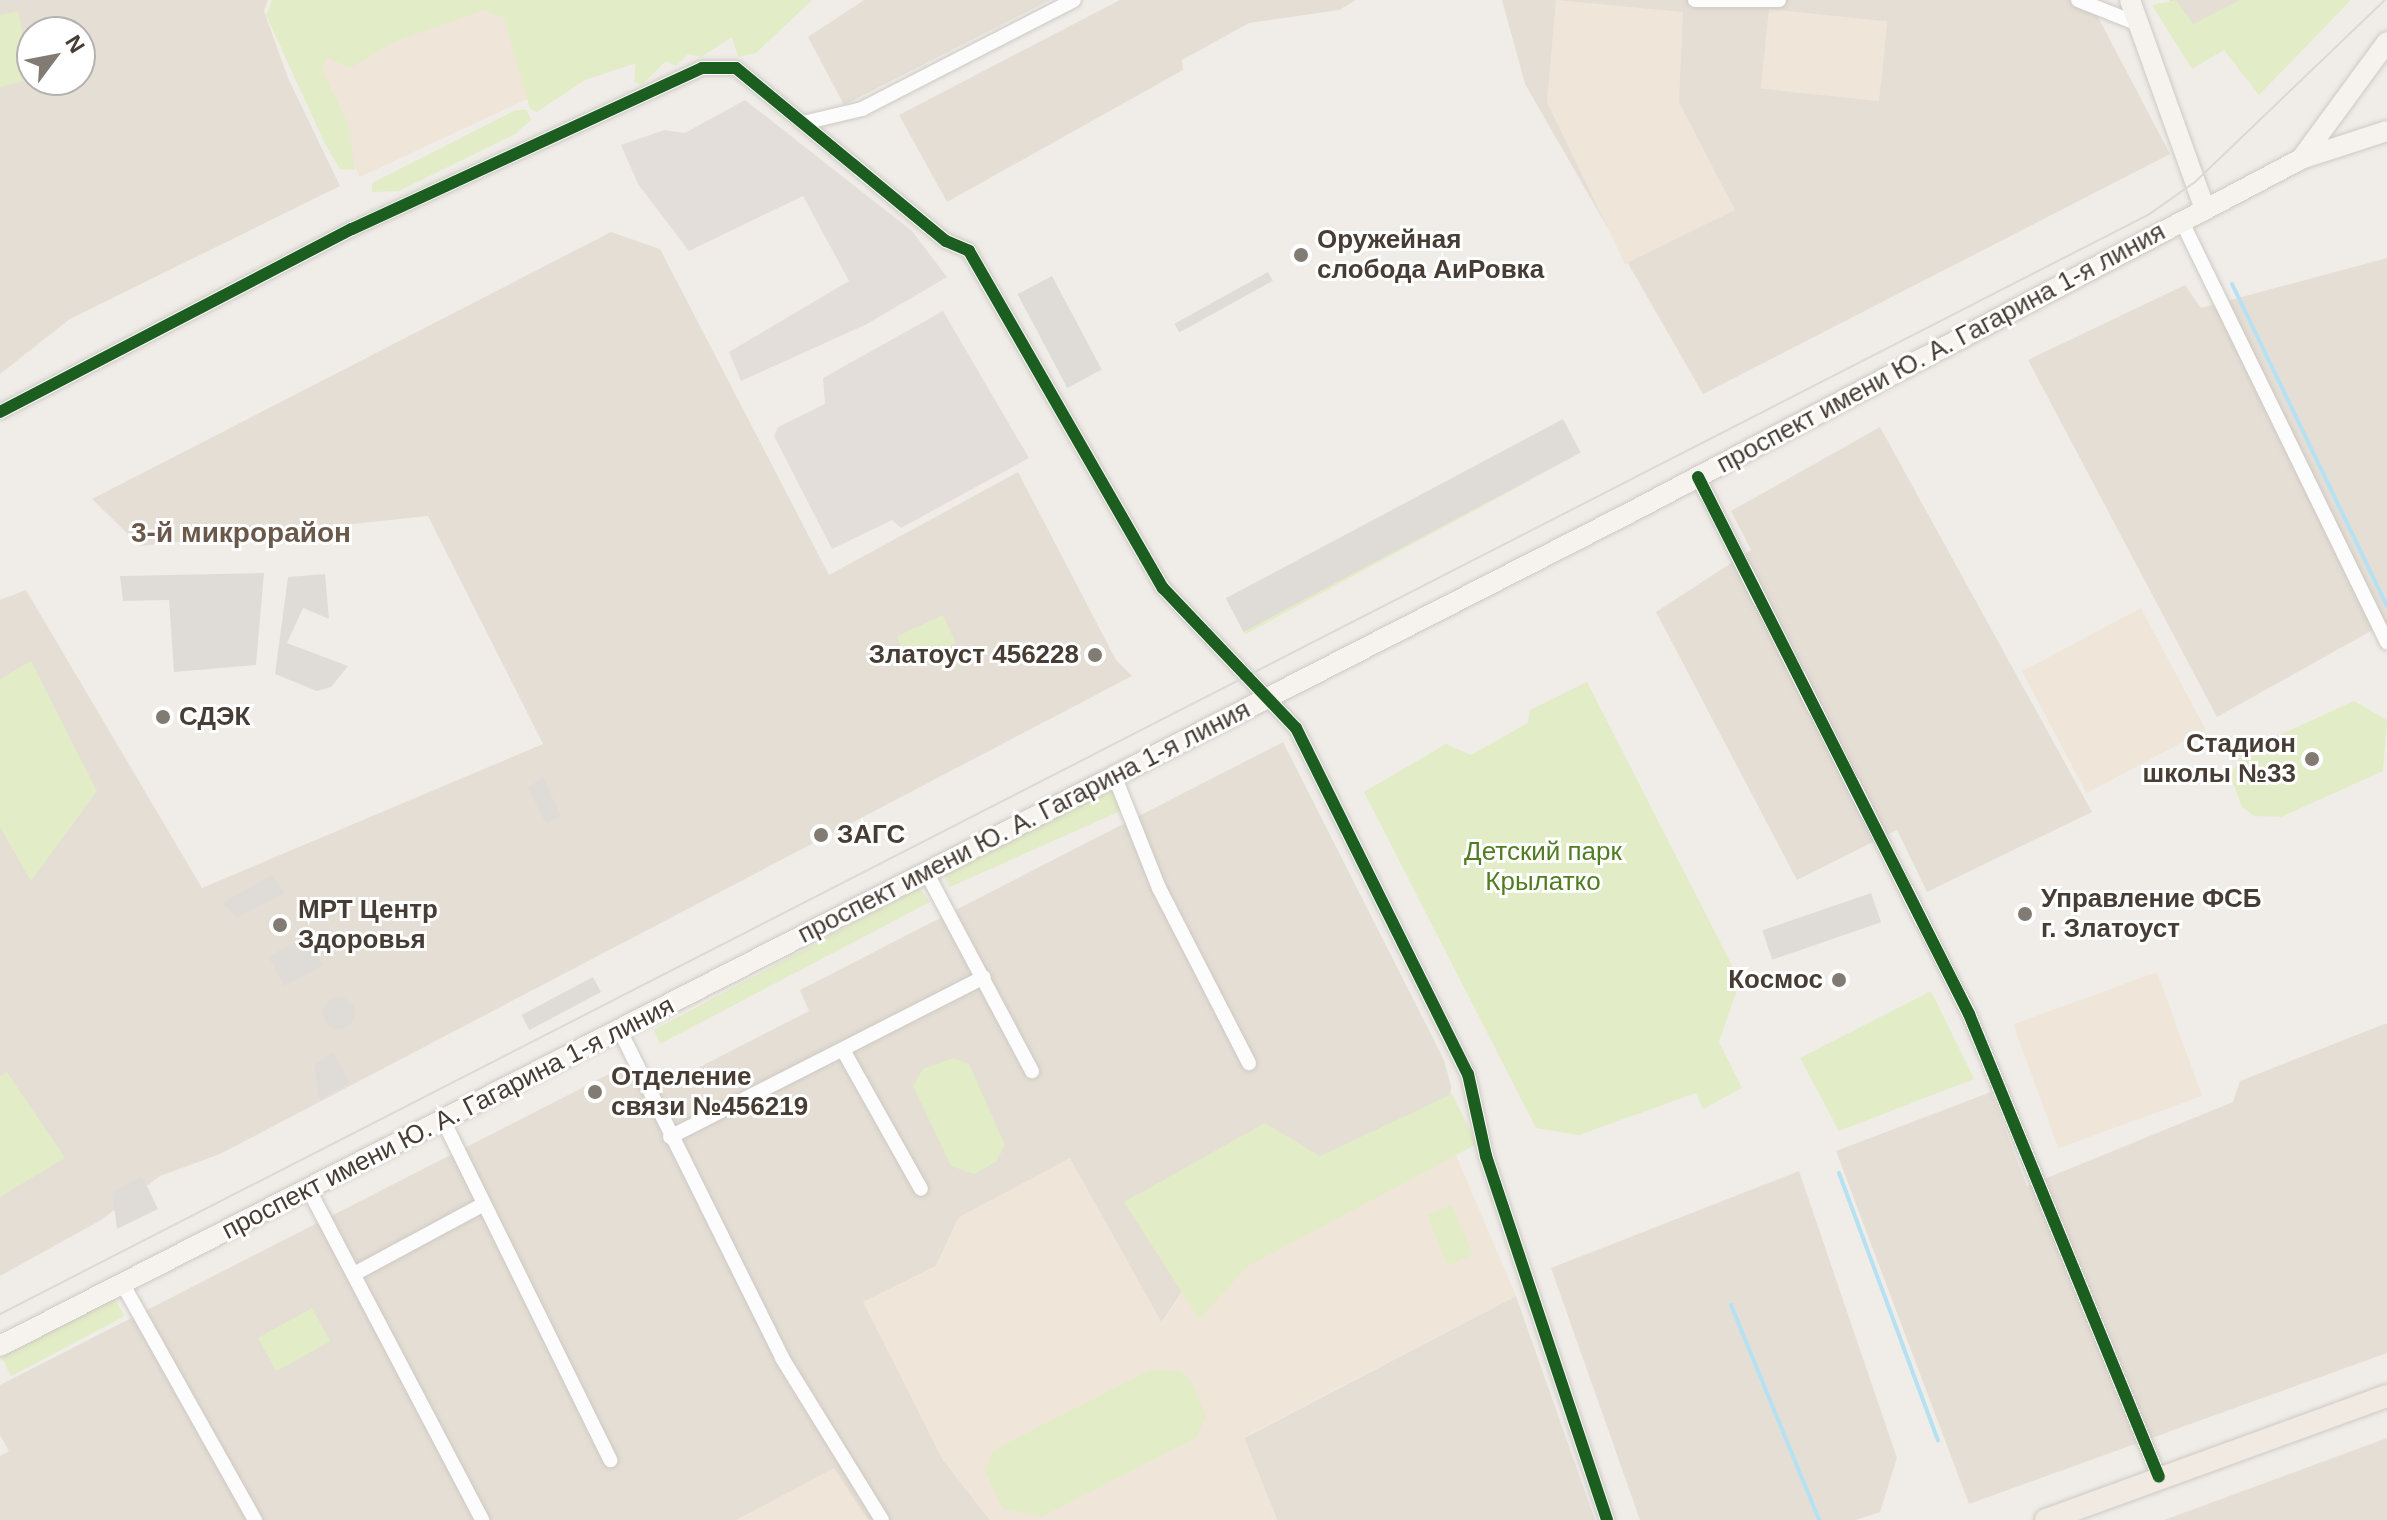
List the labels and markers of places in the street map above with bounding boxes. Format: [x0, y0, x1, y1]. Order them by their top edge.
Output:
place label: Оружейная слобода АиРовка [1317, 224, 1544, 286]
marker: Оружейная слобода АиРовка [1292, 246, 1310, 264]
place label: Златоуст 456228 [869, 639, 1079, 671]
marker: Златоуст 456228 [1086, 646, 1104, 664]
place label: СДЭК [179, 701, 250, 733]
marker: СДЭК [154, 708, 172, 726]
place label: Стадион школы №33 [2143, 728, 2296, 790]
marker: Стадион школы №33 [2303, 750, 2321, 768]
place label: ЗАГС [837, 819, 905, 851]
marker: ЗАГС [812, 826, 830, 844]
place label: Управление ФСБ г. Златоуст [2041, 883, 2262, 944]
place label: МРТ Центр Здоровья [298, 894, 438, 956]
marker: Управление ФСБ г. Златоуст [2016, 905, 2034, 923]
marker: МРТ Центр Здоровья [269, 914, 291, 936]
place label: Космос [1728, 964, 1823, 996]
marker: Космос [1830, 971, 1848, 989]
place label: Отделение связи №456219 [611, 1061, 808, 1122]
marker: Отделение связи №456219 [586, 1083, 604, 1101]

